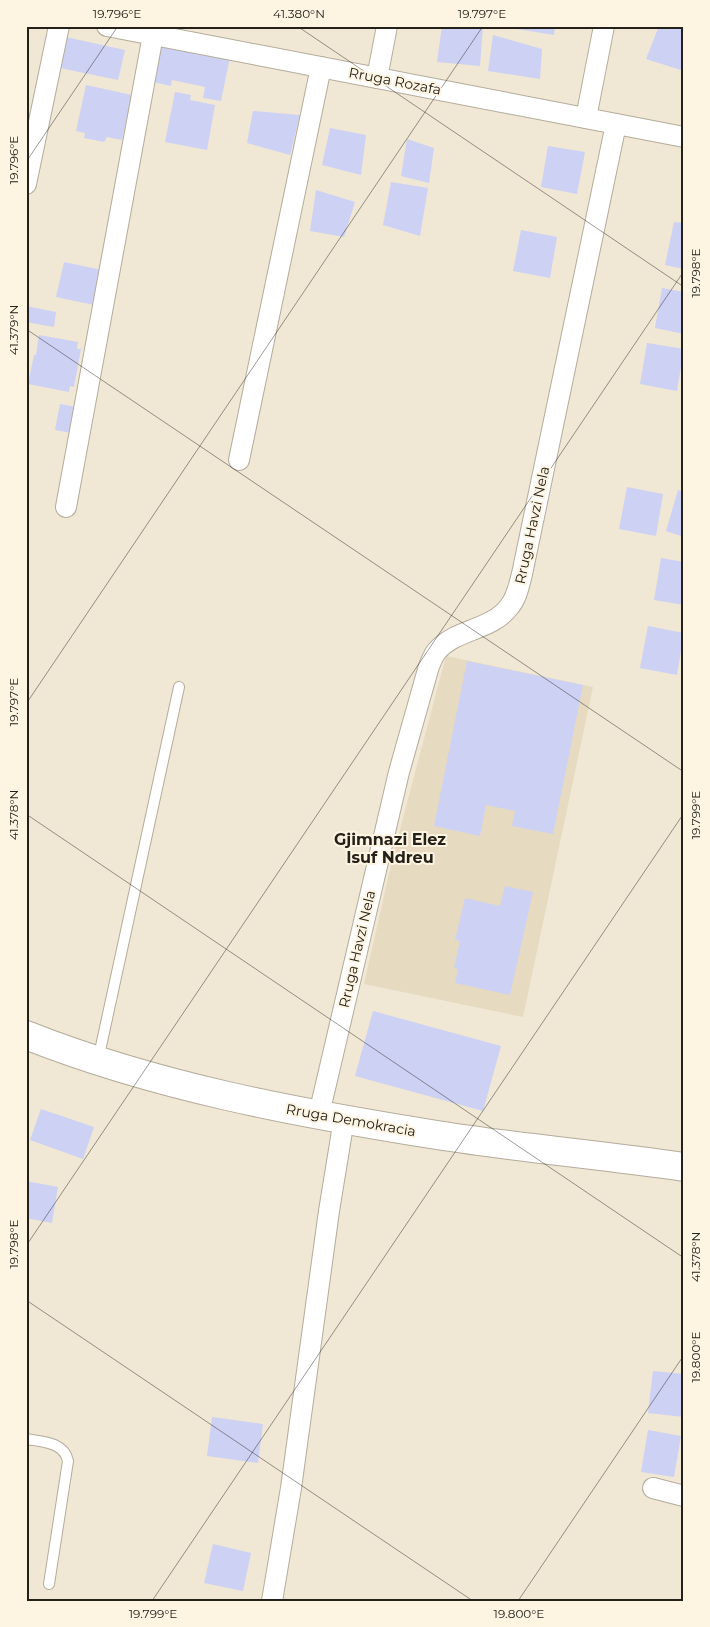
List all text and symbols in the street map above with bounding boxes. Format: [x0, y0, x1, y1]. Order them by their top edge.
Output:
text: 19.796°E [93, 6, 141, 21]
text: 41.380°N [273, 6, 325, 21]
text: 19.797°E [458, 6, 506, 21]
street label: Rruga Rozafa [347, 63, 443, 99]
text: 19.796°E [6, 136, 21, 184]
text: 19.798°E [688, 249, 703, 298]
text: 41.379°N [6, 305, 21, 355]
street label: Rruga Havzi Nela [511, 464, 553, 586]
text: 19.797°E [6, 678, 21, 726]
text: 41.378°N [6, 790, 21, 840]
text: 19.799°E [688, 791, 703, 839]
district label: Gjimnazi Elez Isuf Ndreu [334, 830, 446, 867]
street label: Rruga Havzi Nela [335, 888, 379, 1010]
street label: Rruga Demokracia [285, 1100, 417, 1140]
text: 19.798°E [6, 1220, 21, 1269]
text: 41.378°N [688, 1232, 703, 1282]
text: 19.800°E [688, 1332, 703, 1382]
text: 19.799°E [129, 1606, 177, 1621]
text: 19.800°E [494, 1606, 544, 1621]

